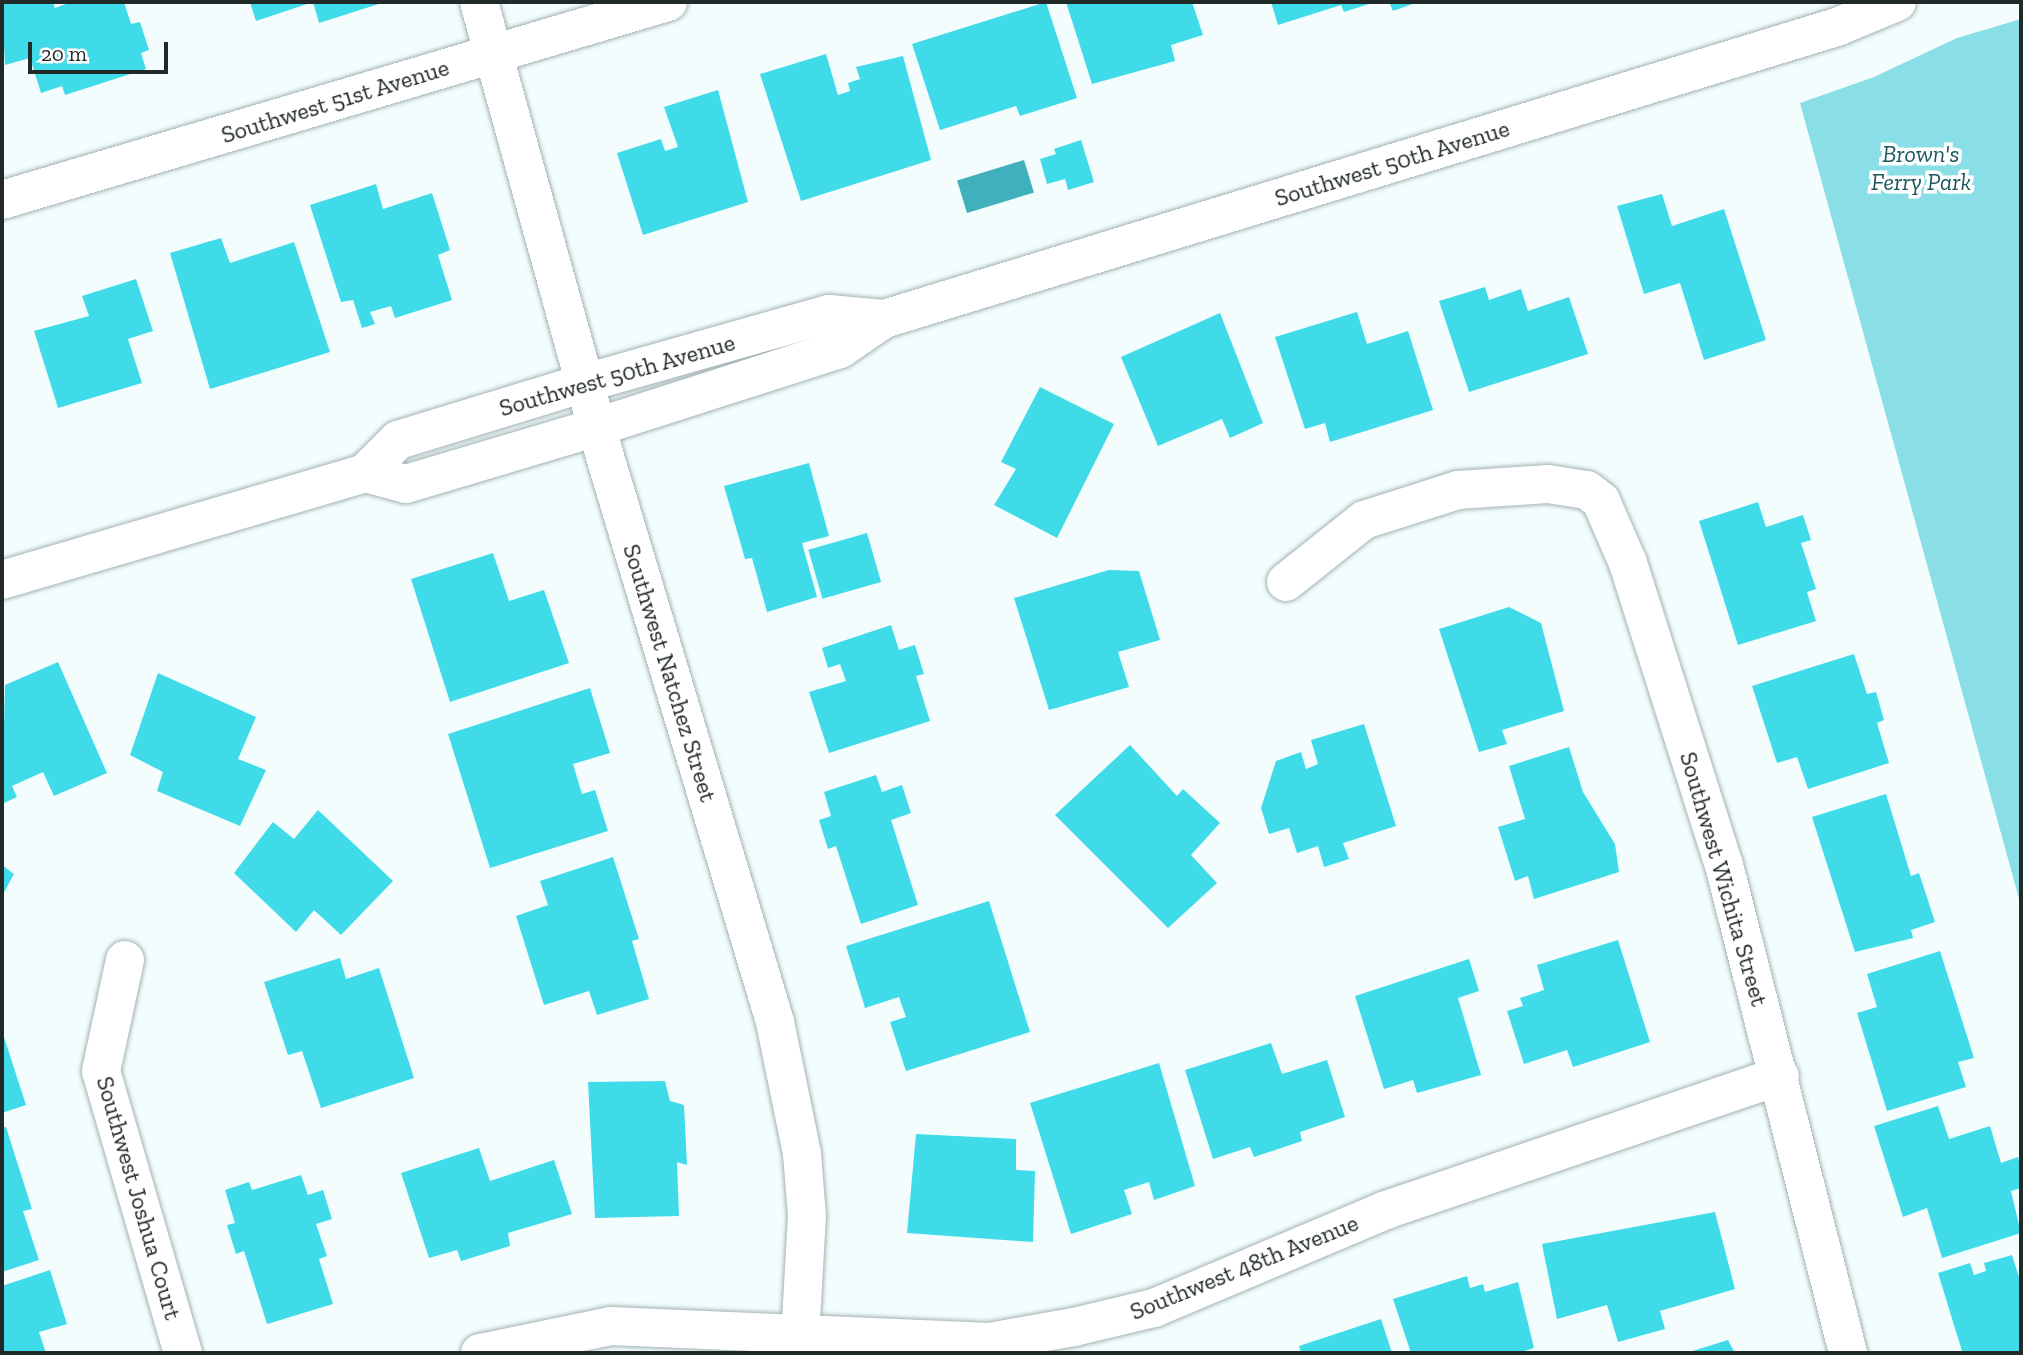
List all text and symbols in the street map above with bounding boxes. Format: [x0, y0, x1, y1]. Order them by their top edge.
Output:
scale bar [32, 28, 172, 72]
text: 20 m [41, 41, 87, 66]
street label: Southwest 51st Avenue [217, 53, 453, 149]
street label: Southwest 50th Avenue [1271, 113, 1513, 213]
park label: Brown's Ferry Park [1871, 140, 1971, 196]
street label: Southwest 50th Avenue [495, 327, 739, 423]
street label: Southwest Natchez Street [617, 541, 723, 805]
street label: Southwest Wichita Street [1674, 748, 1774, 1010]
street label: Southwest Joshua Court [90, 1073, 188, 1323]
street label: Southwest 48th Avenue [1125, 1208, 1363, 1326]

